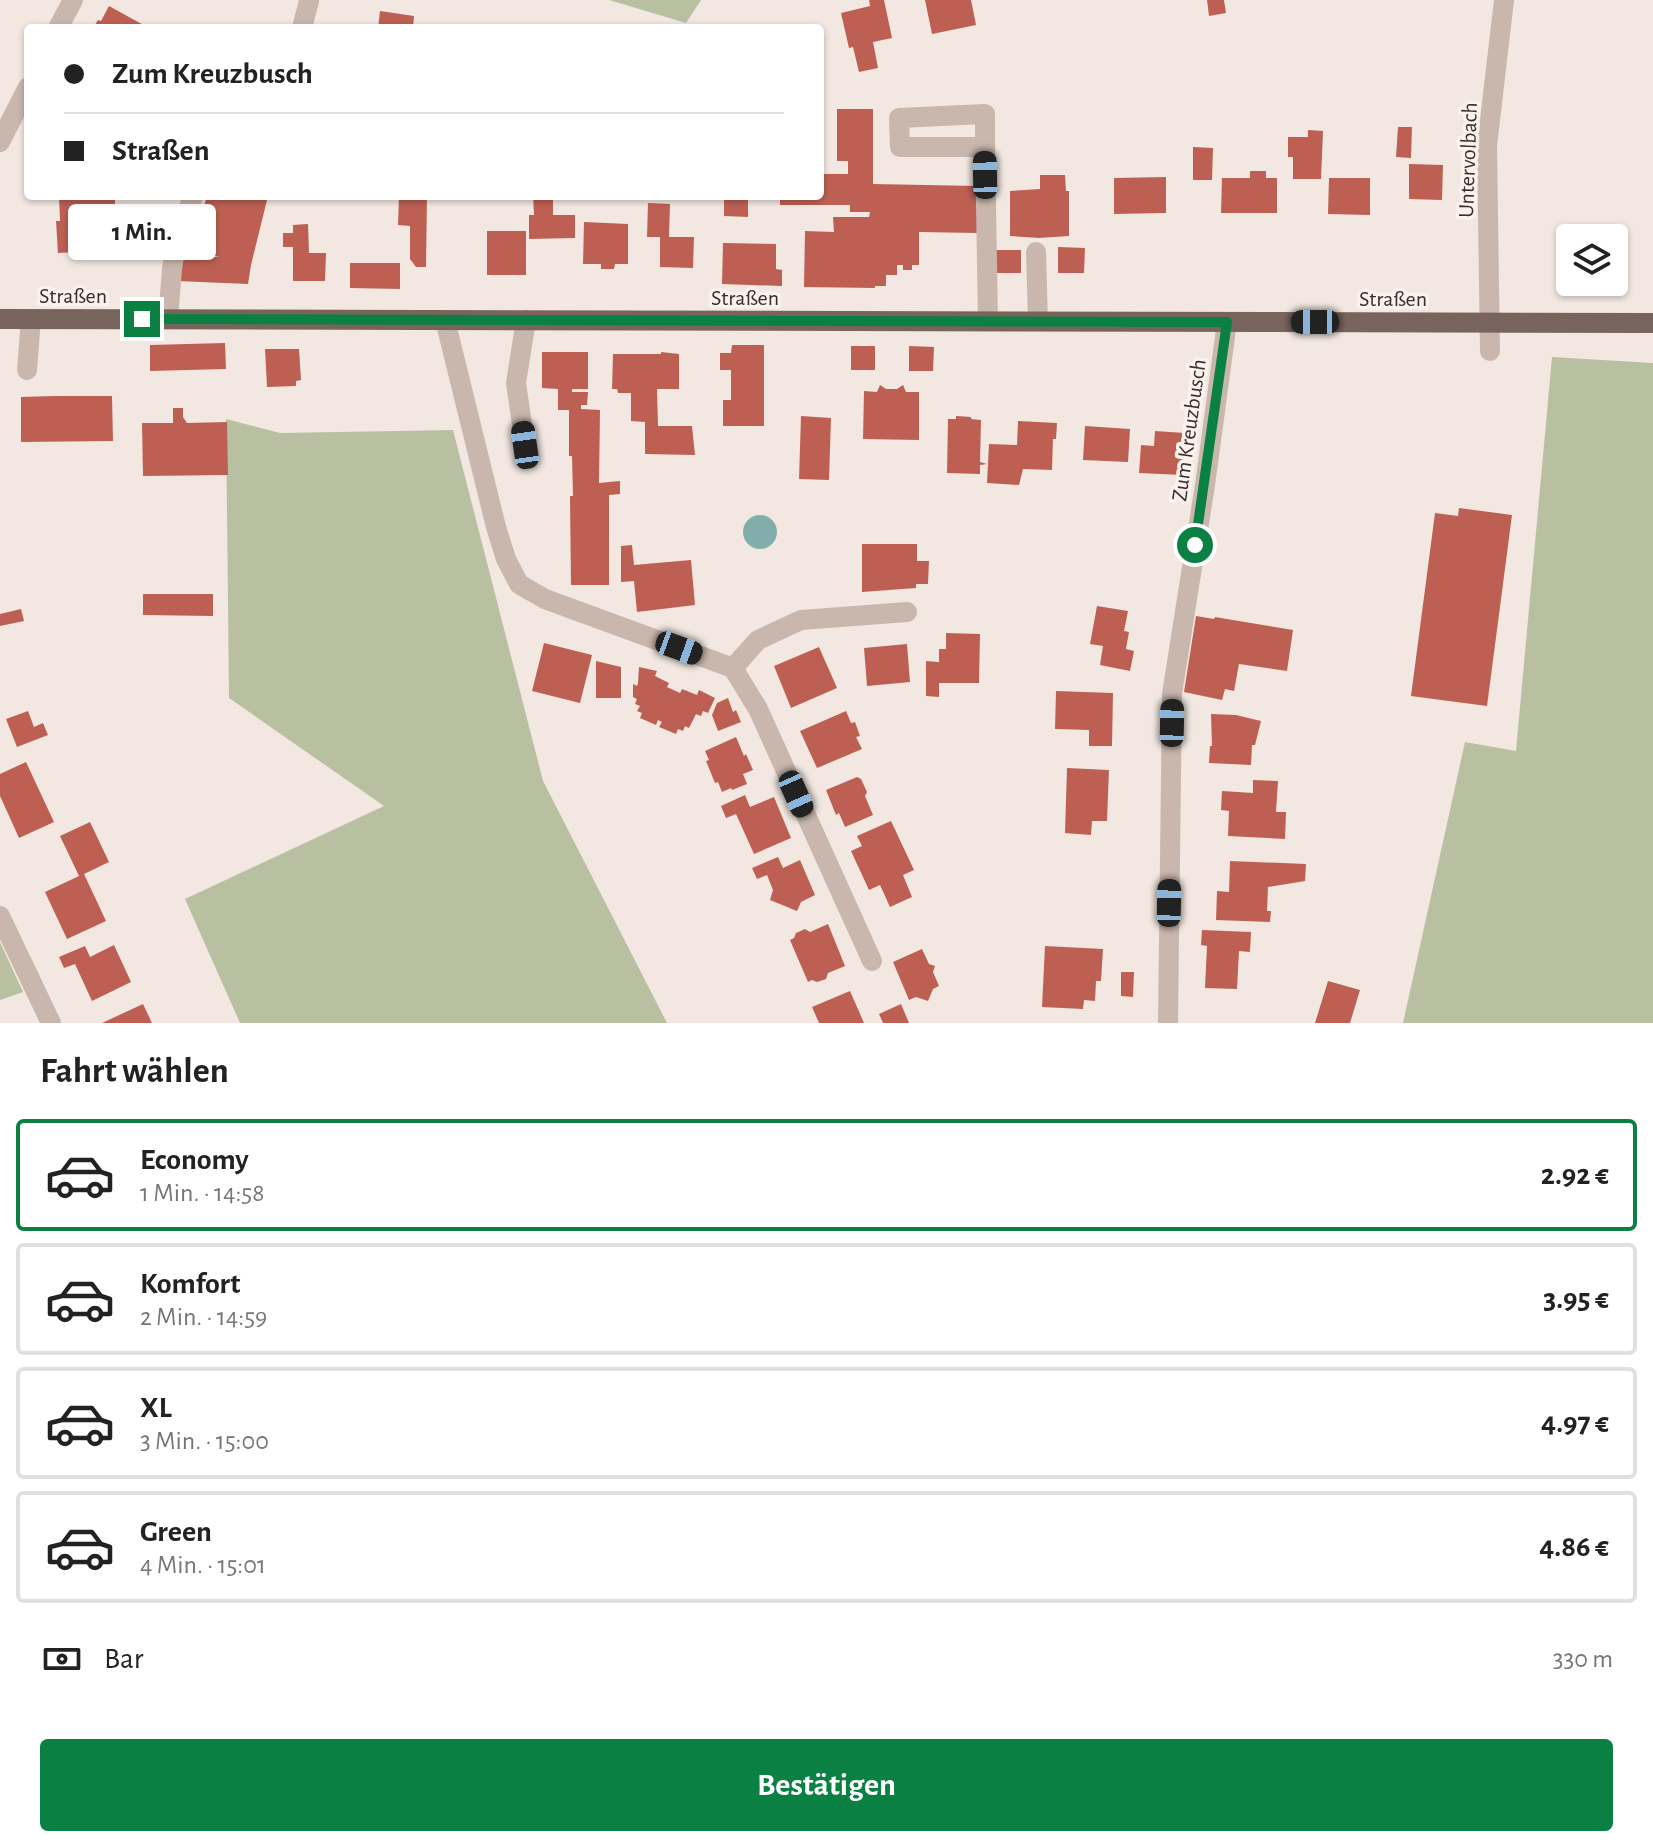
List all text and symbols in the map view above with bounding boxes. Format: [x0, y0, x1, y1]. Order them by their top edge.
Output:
text: Zum Kreuzbusch [112, 59, 313, 89]
street label: Untervolbach [1455, 102, 1481, 218]
text: Straßen [112, 136, 210, 166]
car [973, 151, 997, 199]
callout: 1 Min. [68, 203, 216, 259]
text: 1 Min. [112, 219, 172, 245]
map controls [1556, 224, 1628, 296]
button: layers [1556, 224, 1628, 296]
street label: Straßen [39, 285, 107, 307]
street label: Straßen [711, 287, 779, 309]
street label: Straßen [1359, 288, 1427, 310]
route end [124, 301, 160, 337]
car [1291, 310, 1339, 334]
street label: Zum Kreuzbusch [1168, 358, 1210, 503]
car [510, 420, 540, 470]
route start [1177, 527, 1213, 563]
car [652, 629, 706, 667]
car [1160, 699, 1184, 747]
car [775, 767, 817, 821]
car [1157, 879, 1181, 927]
text: Fahrt wählen [40, 1053, 229, 1089]
icon: car [44, 1139, 116, 1211]
text: Economy [140, 1145, 249, 1175]
text: 2.92 € [1541, 1160, 1609, 1190]
text: 1 Min. · 14:58 [140, 1180, 265, 1206]
icon: car [44, 1263, 116, 1335]
text: Komfort [140, 1269, 240, 1299]
text: 3.95 € [1543, 1284, 1609, 1314]
text: 2 Min. · 14:59 [140, 1304, 267, 1330]
icon: car [44, 1387, 116, 1459]
text: XL [140, 1393, 172, 1423]
text: 4.97 € [1541, 1408, 1609, 1438]
text: 3 Min. · 15:00 [140, 1428, 269, 1454]
icon: car [44, 1511, 116, 1583]
text: Green [140, 1517, 212, 1547]
text: 4.86 € [1539, 1532, 1609, 1562]
text: 4 Min. · 15:01 [140, 1552, 266, 1578]
icon: cash [40, 1637, 84, 1681]
text: Bar [104, 1644, 143, 1674]
text: 330 m [1553, 1646, 1613, 1672]
button: Bestätigen [40, 1739, 1613, 1831]

